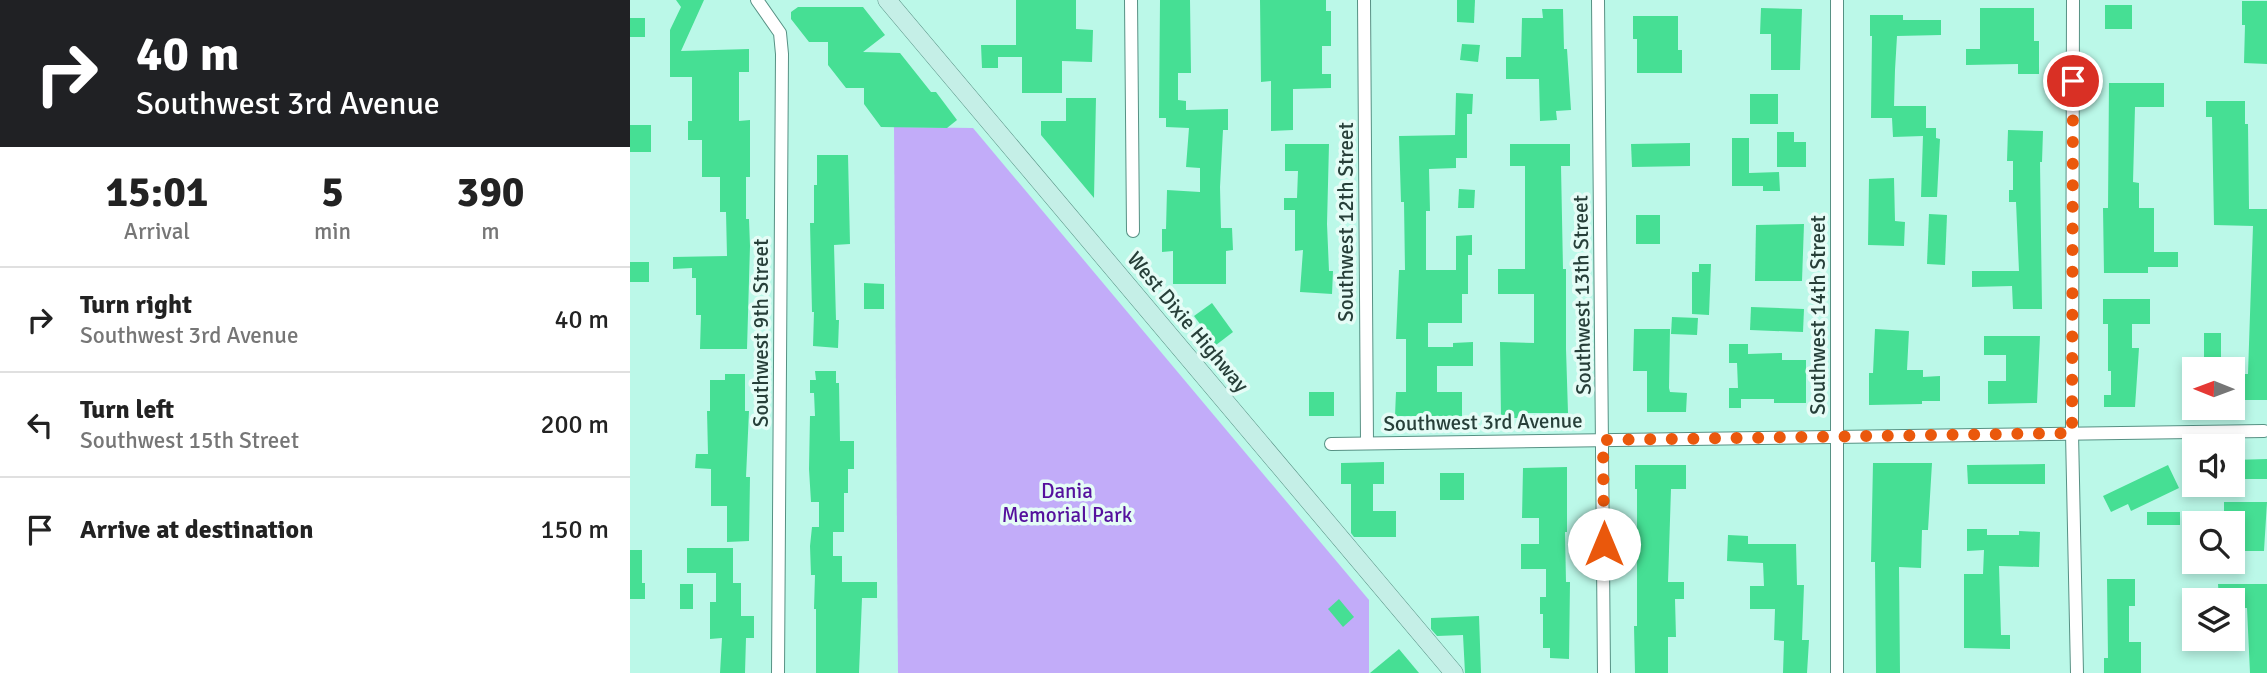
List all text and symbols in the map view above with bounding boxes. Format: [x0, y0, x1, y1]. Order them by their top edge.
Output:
text: 40 m [136, 24, 239, 84]
icon: right [21, 28, 112, 119]
pin [2043, 51, 2103, 111]
icon: arrive [2054, 62, 2092, 100]
text: Southwest 3rd Avenue [136, 84, 440, 123]
street label: Southwest 12th Street [1333, 122, 1359, 322]
text: 15:01 [105, 167, 209, 218]
text: 5 [321, 167, 344, 218]
text: 390 [456, 167, 525, 218]
street label: Southwest 13th Street [1567, 195, 1597, 395]
street label: Southwest 14th Street [1805, 215, 1831, 415]
text: Arrival [124, 217, 190, 246]
text: min [314, 217, 351, 246]
text: m [481, 217, 500, 246]
street label: Southwest 9th Street [748, 239, 774, 427]
street label: West Dixie Highway [1122, 246, 1255, 398]
text: Turn right [80, 289, 192, 321]
icon: right [21, 301, 59, 339]
text: 40 m [554, 304, 609, 336]
text: Southwest 3rd Avenue [80, 321, 298, 350]
north arrow [2182, 357, 2245, 420]
map controls [2182, 357, 2245, 651]
text: Turn left [80, 394, 174, 426]
icon: left [21, 406, 59, 444]
street label: Southwest 3rd Avenue [1383, 407, 1583, 437]
text: 200 m [540, 409, 609, 441]
text: Southwest 15th Street [80, 426, 299, 455]
button: sound [2182, 434, 2245, 497]
park label: Dania Memorial Park [1002, 478, 1133, 528]
position arrow [1567, 507, 1641, 581]
icon: arrive [21, 511, 59, 549]
button: search [2182, 511, 2245, 574]
text: Arrive at destination [80, 514, 313, 546]
text: 150 m [540, 514, 609, 546]
button: layers [2182, 588, 2245, 651]

